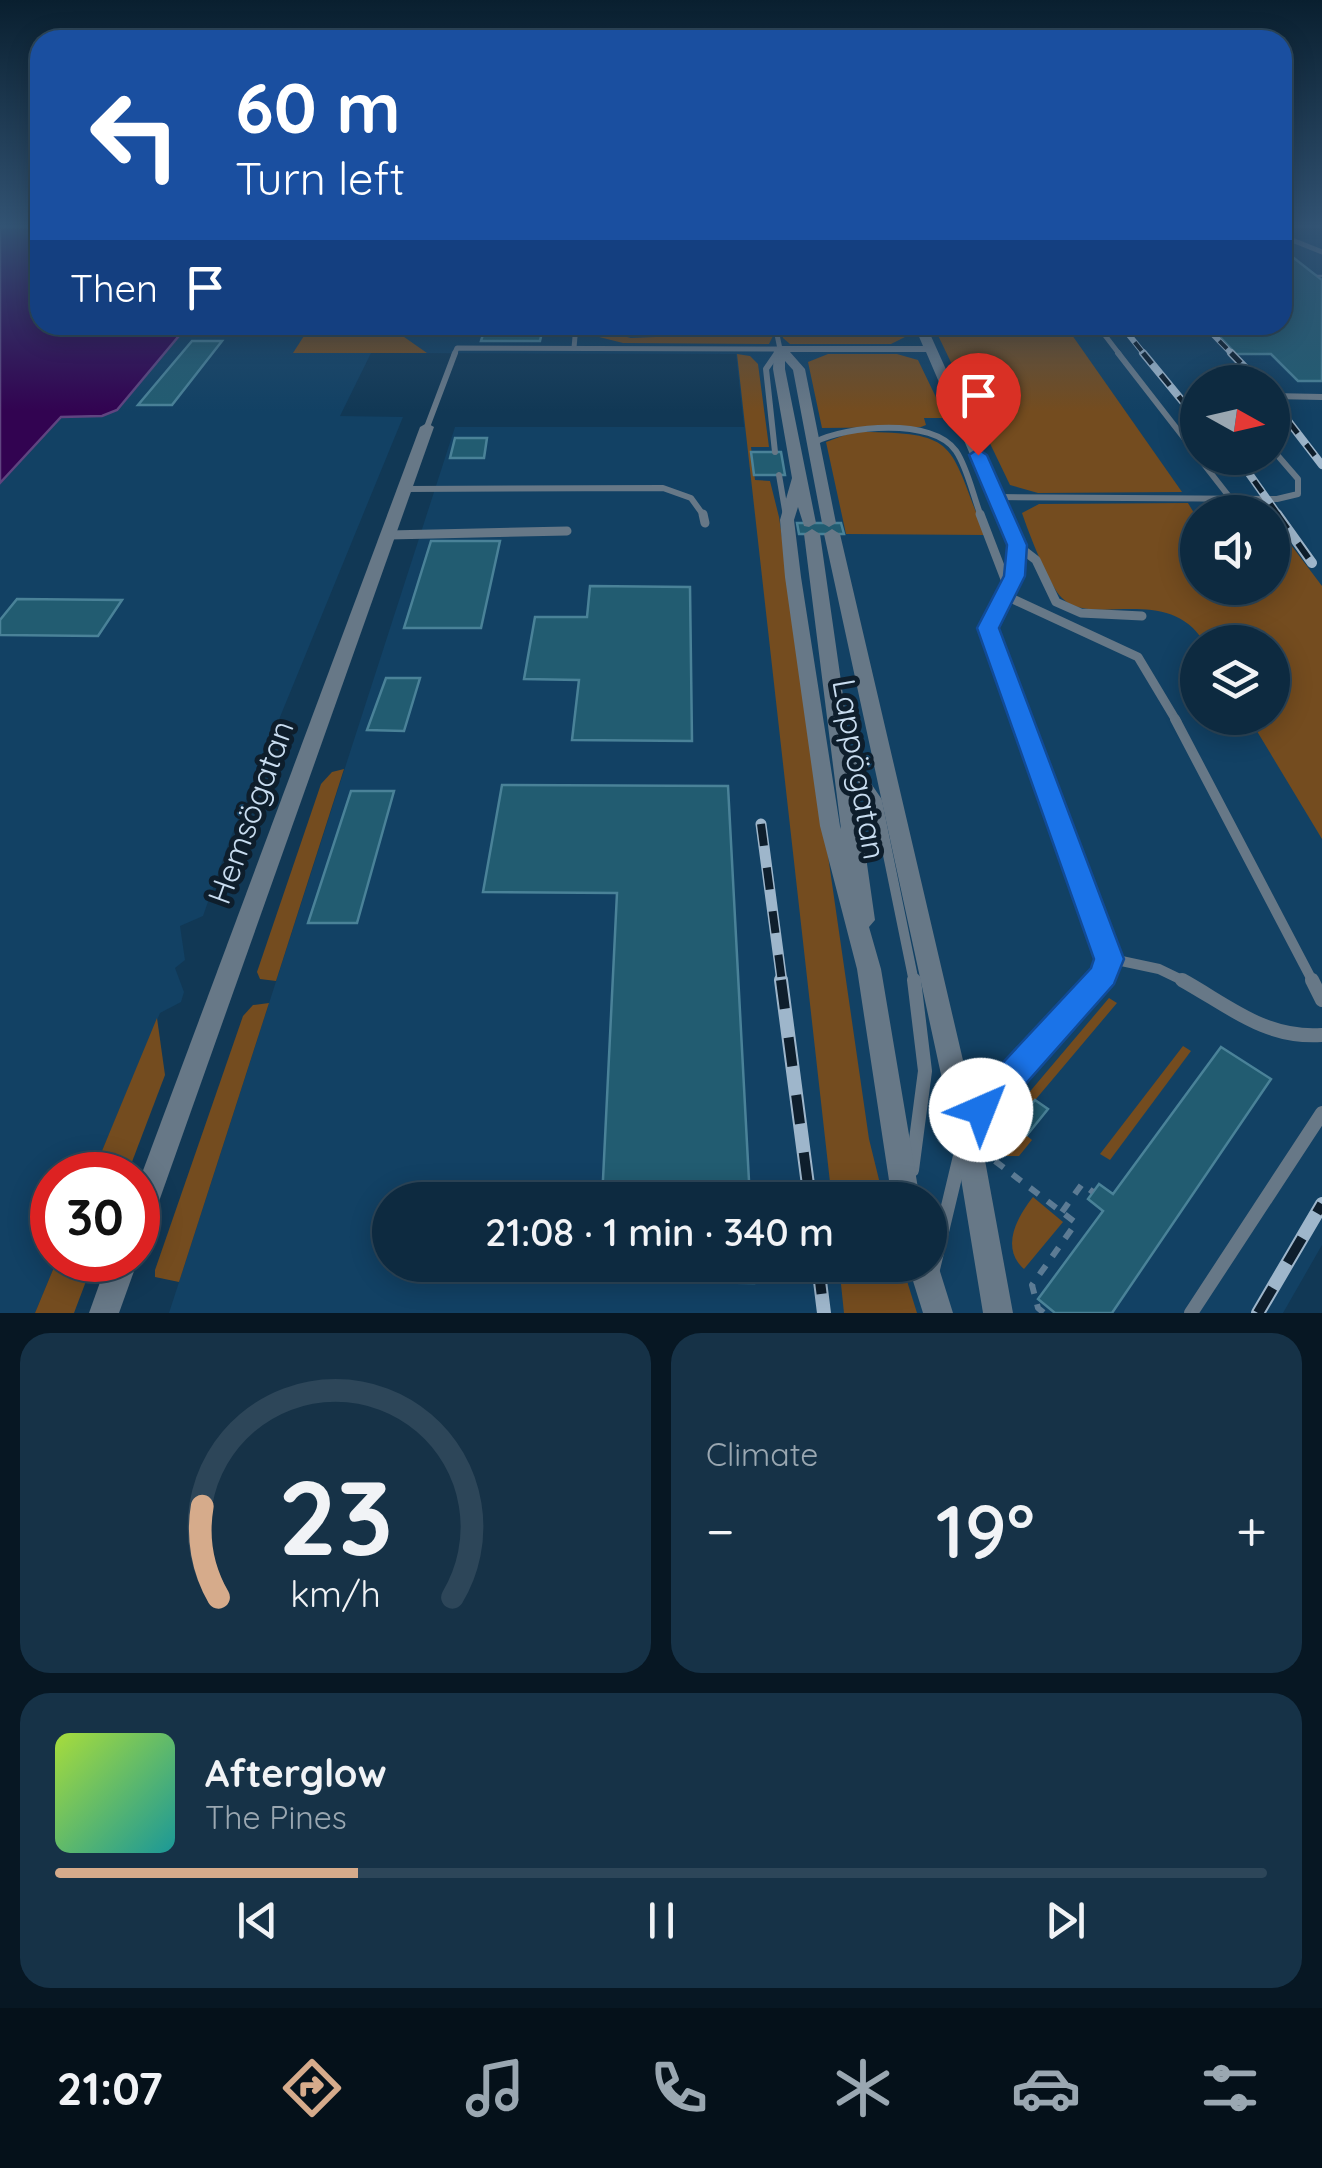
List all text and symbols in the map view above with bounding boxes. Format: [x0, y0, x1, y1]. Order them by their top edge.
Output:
text: 60 m [235, 63, 401, 151]
icon: left [70, 70, 200, 200]
text: Turn left [235, 150, 405, 206]
icon: arrive [178, 260, 233, 315]
text: Then [70, 264, 158, 312]
pin [936, 353, 1021, 456]
north arrow [1180, 365, 1290, 475]
map controls [1180, 365, 1290, 735]
icon: arrive [951, 368, 1006, 423]
button: sound [1180, 495, 1290, 605]
button: layers [1180, 625, 1290, 735]
street label: Lappögatan [824, 676, 896, 862]
street label: Hemsögatan [198, 715, 302, 909]
position arrow [929, 1058, 1033, 1162]
speed limit sign: 30 [30, 1152, 160, 1282]
text: 21:08 · 1 min · 340 m [485, 1208, 834, 1256]
text: Climate [706, 1434, 818, 1474]
text: 23 [278, 1451, 393, 1581]
text: 19° [936, 1483, 1035, 1577]
text: − [706, 1496, 735, 1565]
text: + [1236, 1496, 1267, 1565]
text: km/h [290, 1571, 381, 1616]
text: Afterglow [205, 1749, 387, 1797]
text: The Pines [205, 1797, 347, 1837]
icon: previous [230, 1893, 285, 1948]
icon: pause [634, 1893, 689, 1948]
icon: next [1038, 1893, 1093, 1948]
icon: directions [277, 2053, 347, 2123]
icon: music [460, 2053, 530, 2123]
icon: phone [644, 2053, 714, 2123]
icon: climate [828, 2053, 898, 2123]
icon: car [1011, 2053, 1081, 2123]
icon: filters [1195, 2053, 1265, 2123]
text: 21:07 [57, 2060, 163, 2116]

